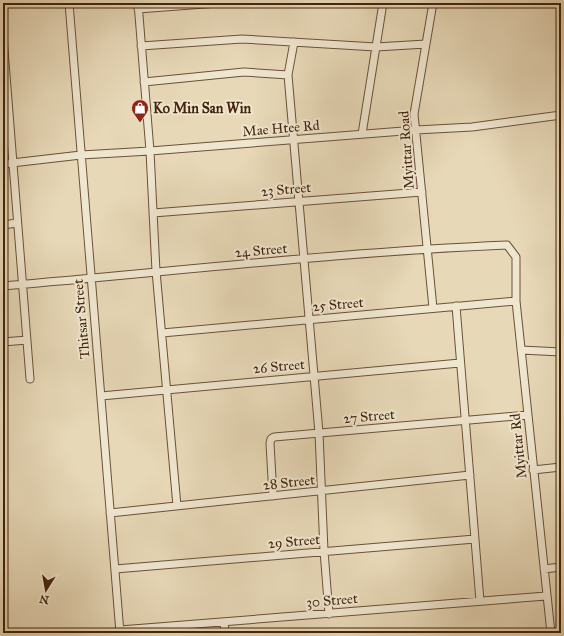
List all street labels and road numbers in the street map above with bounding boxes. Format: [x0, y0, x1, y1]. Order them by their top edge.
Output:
street label: Myittar Road [395, 110, 418, 190]
street label: Mae Htee Rd [242, 117, 320, 140]
street label: 23 Street [260, 179, 312, 200]
street label: 24 Street [234, 240, 288, 261]
street label: Thitsar Street [70, 278, 93, 360]
street label: 25 Street [312, 294, 364, 315]
street label: 26 Street [252, 356, 306, 377]
street label: 27 Street [343, 406, 396, 427]
street label: Myittar Rd [507, 413, 530, 479]
street label: 28 Street [262, 471, 316, 494]
street label: 29 Street [267, 531, 321, 552]
street label: 30 Street [306, 590, 358, 611]

